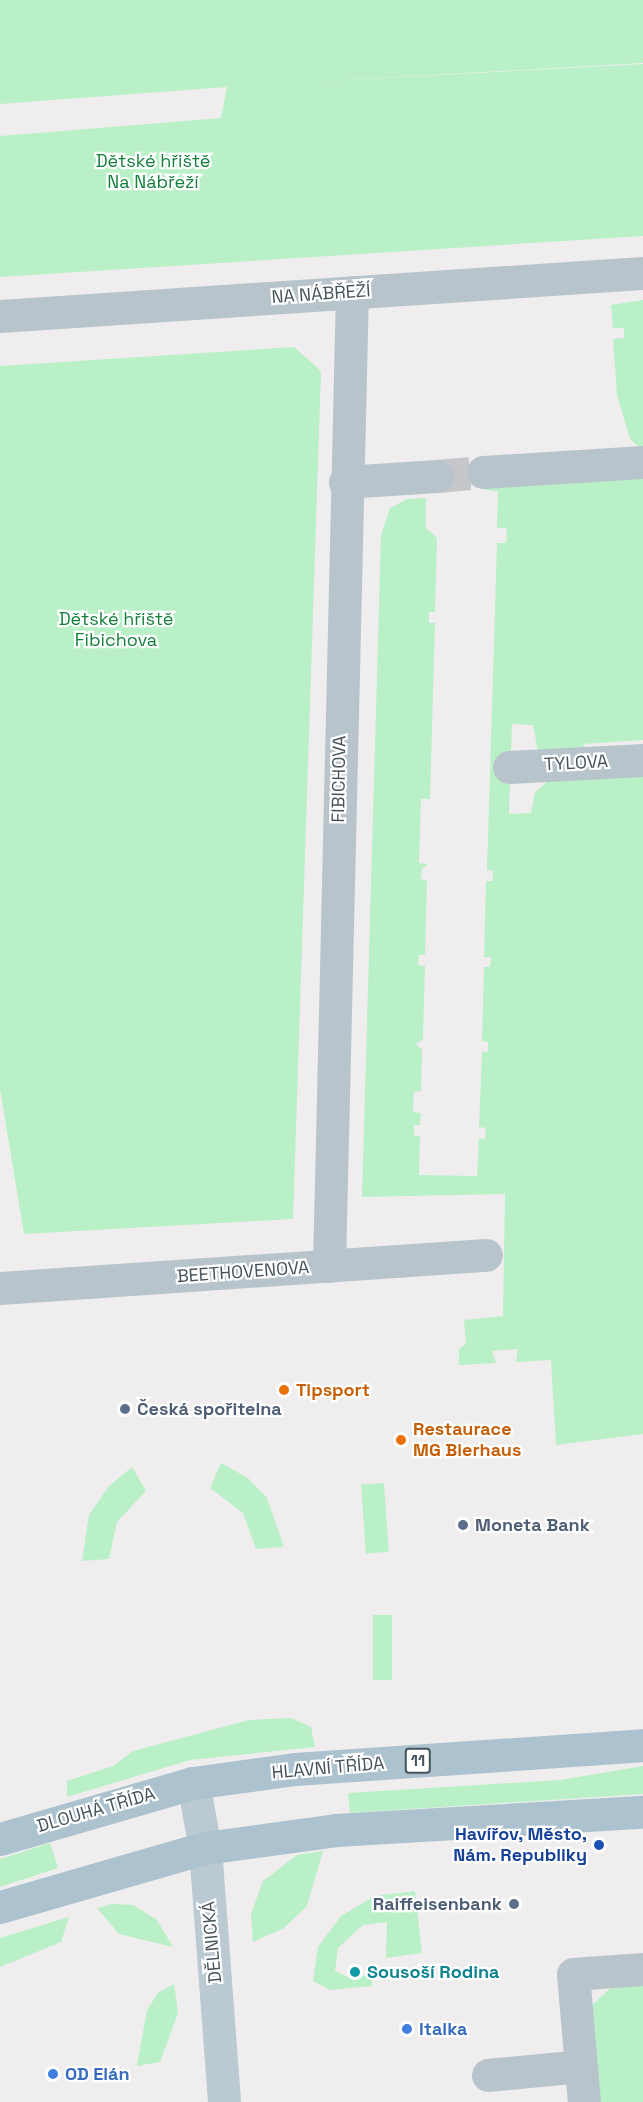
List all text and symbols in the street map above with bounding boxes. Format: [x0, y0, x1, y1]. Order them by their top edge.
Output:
park label: Dětské hřiště Na Nábřeží [96, 151, 210, 194]
street label: NA NÁBŘEŽÍ [271, 280, 371, 308]
park label: Dětské hřiště Fibichova [59, 609, 173, 652]
street label: FIBICHOVA [327, 735, 351, 823]
street label: TYLOVA [543, 751, 609, 775]
street label: BEETHOVENOVA [176, 1257, 310, 1287]
place label: Tipsport [296, 1379, 370, 1401]
marker: Tipsport [277, 1383, 291, 1397]
place label: Česká spořitelna [137, 1398, 282, 1420]
marker: Česká spořitelna [118, 1402, 132, 1416]
place label: Restaurace MG Bierhaus [413, 1419, 521, 1462]
marker: Restaurace MG Bierhaus [394, 1433, 408, 1447]
place label: Moneta Bank [475, 1514, 590, 1536]
marker: Moneta Bank [456, 1518, 470, 1532]
road number: 11 [404, 1748, 432, 1774]
street label: HLAVNÍ TŘÍDA [270, 1752, 386, 1784]
street label: DLOUHÁ TŘÍDA [34, 1783, 158, 1837]
place label: Havířov, Město, Nám. Republiky [453, 1824, 587, 1866]
marker: Havířov, Město, Nám. Republiky [592, 1838, 606, 1852]
place label: Raiffeisenbank [373, 1893, 502, 1915]
marker: Raiffeisenbank [507, 1897, 521, 1911]
street label: DĚLNICKÁ [198, 1900, 226, 1984]
place label: Sousoší Rodina [367, 1961, 499, 1983]
marker: Sousoší Rodina [348, 1965, 362, 1979]
place label: Italka [419, 2018, 468, 2040]
marker: Italka [400, 2022, 414, 2036]
place label: OD Elán [65, 2063, 130, 2085]
marker: OD Elán [46, 2067, 60, 2081]

